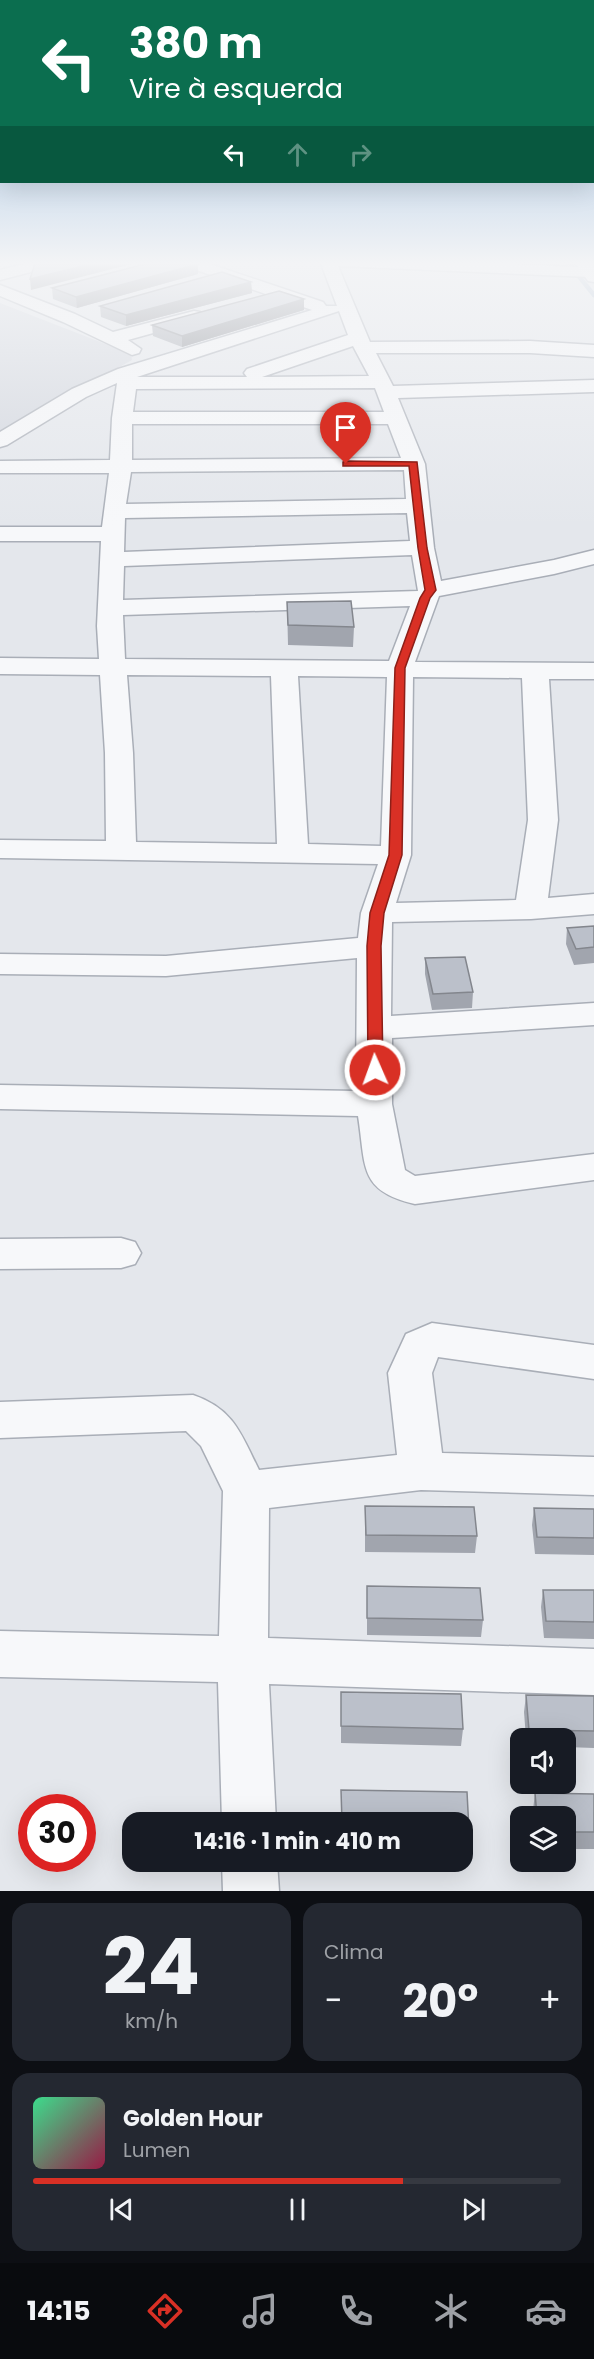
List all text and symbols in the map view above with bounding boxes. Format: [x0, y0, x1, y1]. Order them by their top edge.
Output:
text: 380 m [129, 14, 262, 73]
icon: left [30, 24, 108, 102]
text: Vire à esquerda [129, 70, 343, 107]
icon: left [218, 138, 251, 171]
icon: ahead [281, 138, 314, 171]
icon: right [344, 138, 377, 171]
pin [320, 402, 371, 464]
icon: arrive [329, 411, 362, 444]
position arrow [343, 1038, 407, 1102]
map controls [510, 1728, 576, 1872]
button: sound [510, 1728, 576, 1794]
speed limit sign: 30 [18, 1794, 96, 1872]
button: layers [510, 1806, 576, 1872]
text: 14:16 · 1 min · 410 m [194, 1826, 401, 1857]
text: 24 [103, 1912, 200, 2021]
text: Clima [324, 1938, 383, 1966]
text: 20° [402, 1970, 478, 2033]
text: − [324, 1977, 342, 2024]
text: + [538, 1977, 561, 2024]
text: km/h [125, 2007, 178, 2035]
text: Golden Hour [123, 2103, 263, 2134]
text: Lumen [123, 2136, 190, 2164]
icon: previous [105, 2193, 138, 2226]
icon: pause [281, 2193, 314, 2226]
icon: next [457, 2193, 490, 2226]
icon: directions [144, 2290, 186, 2332]
icon: music [239, 2290, 281, 2332]
icon: phone [335, 2290, 377, 2332]
icon: climate [430, 2290, 472, 2332]
icon: car [525, 2290, 567, 2332]
text: 14:15 [27, 2292, 90, 2329]

